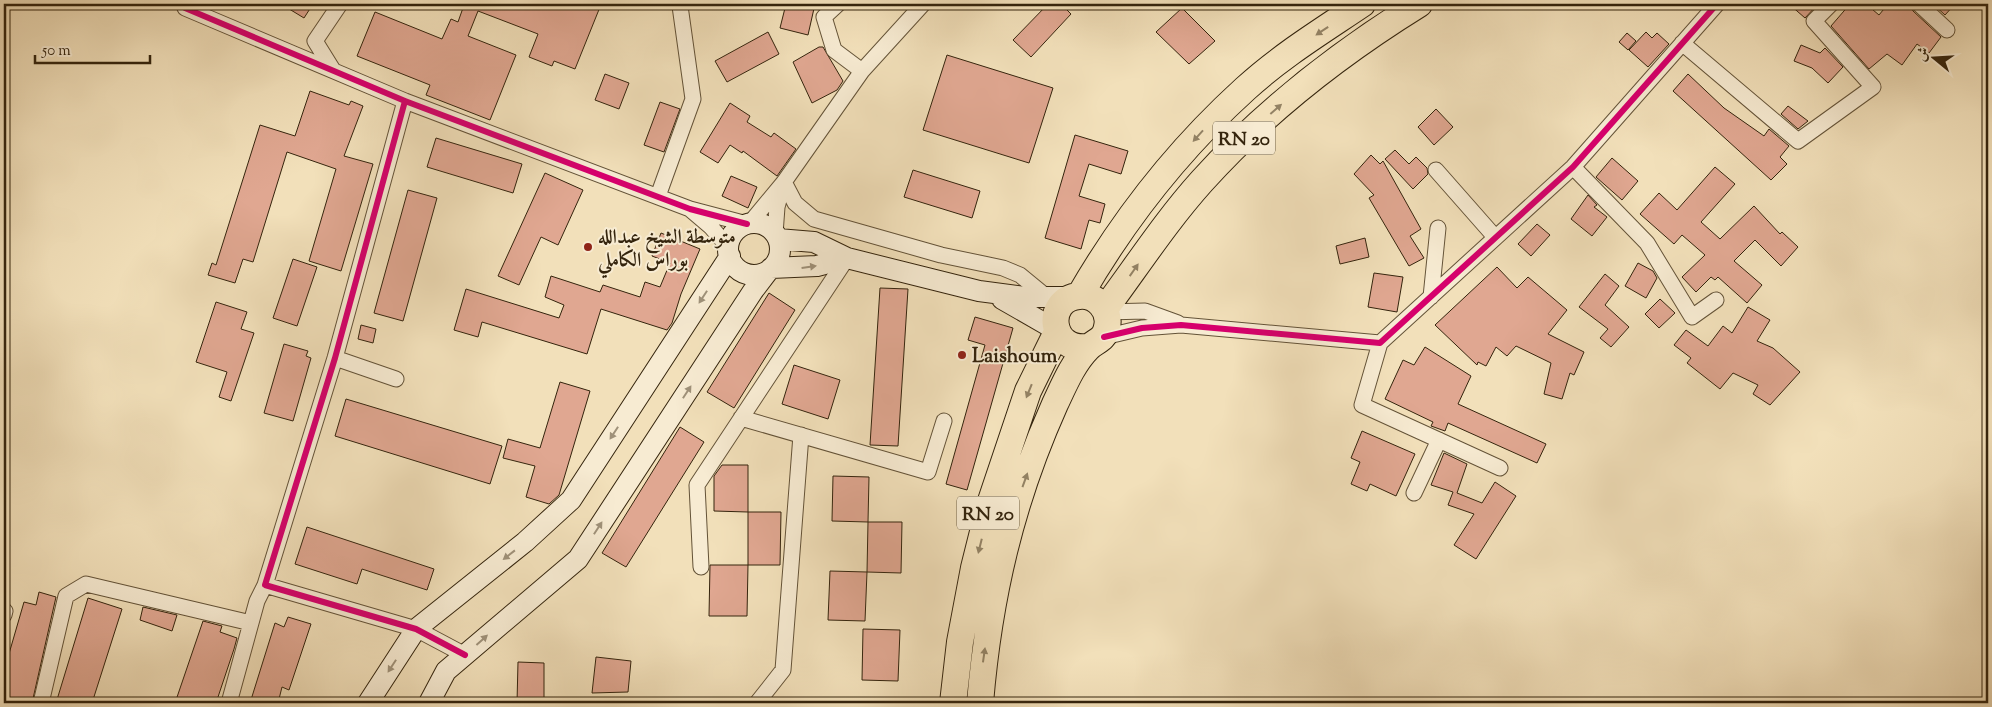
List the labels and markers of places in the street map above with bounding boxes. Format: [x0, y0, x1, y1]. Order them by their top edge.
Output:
place label: متوسطة الشيخ عبدالله بوراس الكاملي [597, 224, 736, 279]
marker: متوسطة الشيخ عبدالله بوراس الكاملي [582, 241, 594, 253]
place label: Laishoum [972, 343, 1058, 372]
marker: Laishoum [956, 349, 968, 361]

